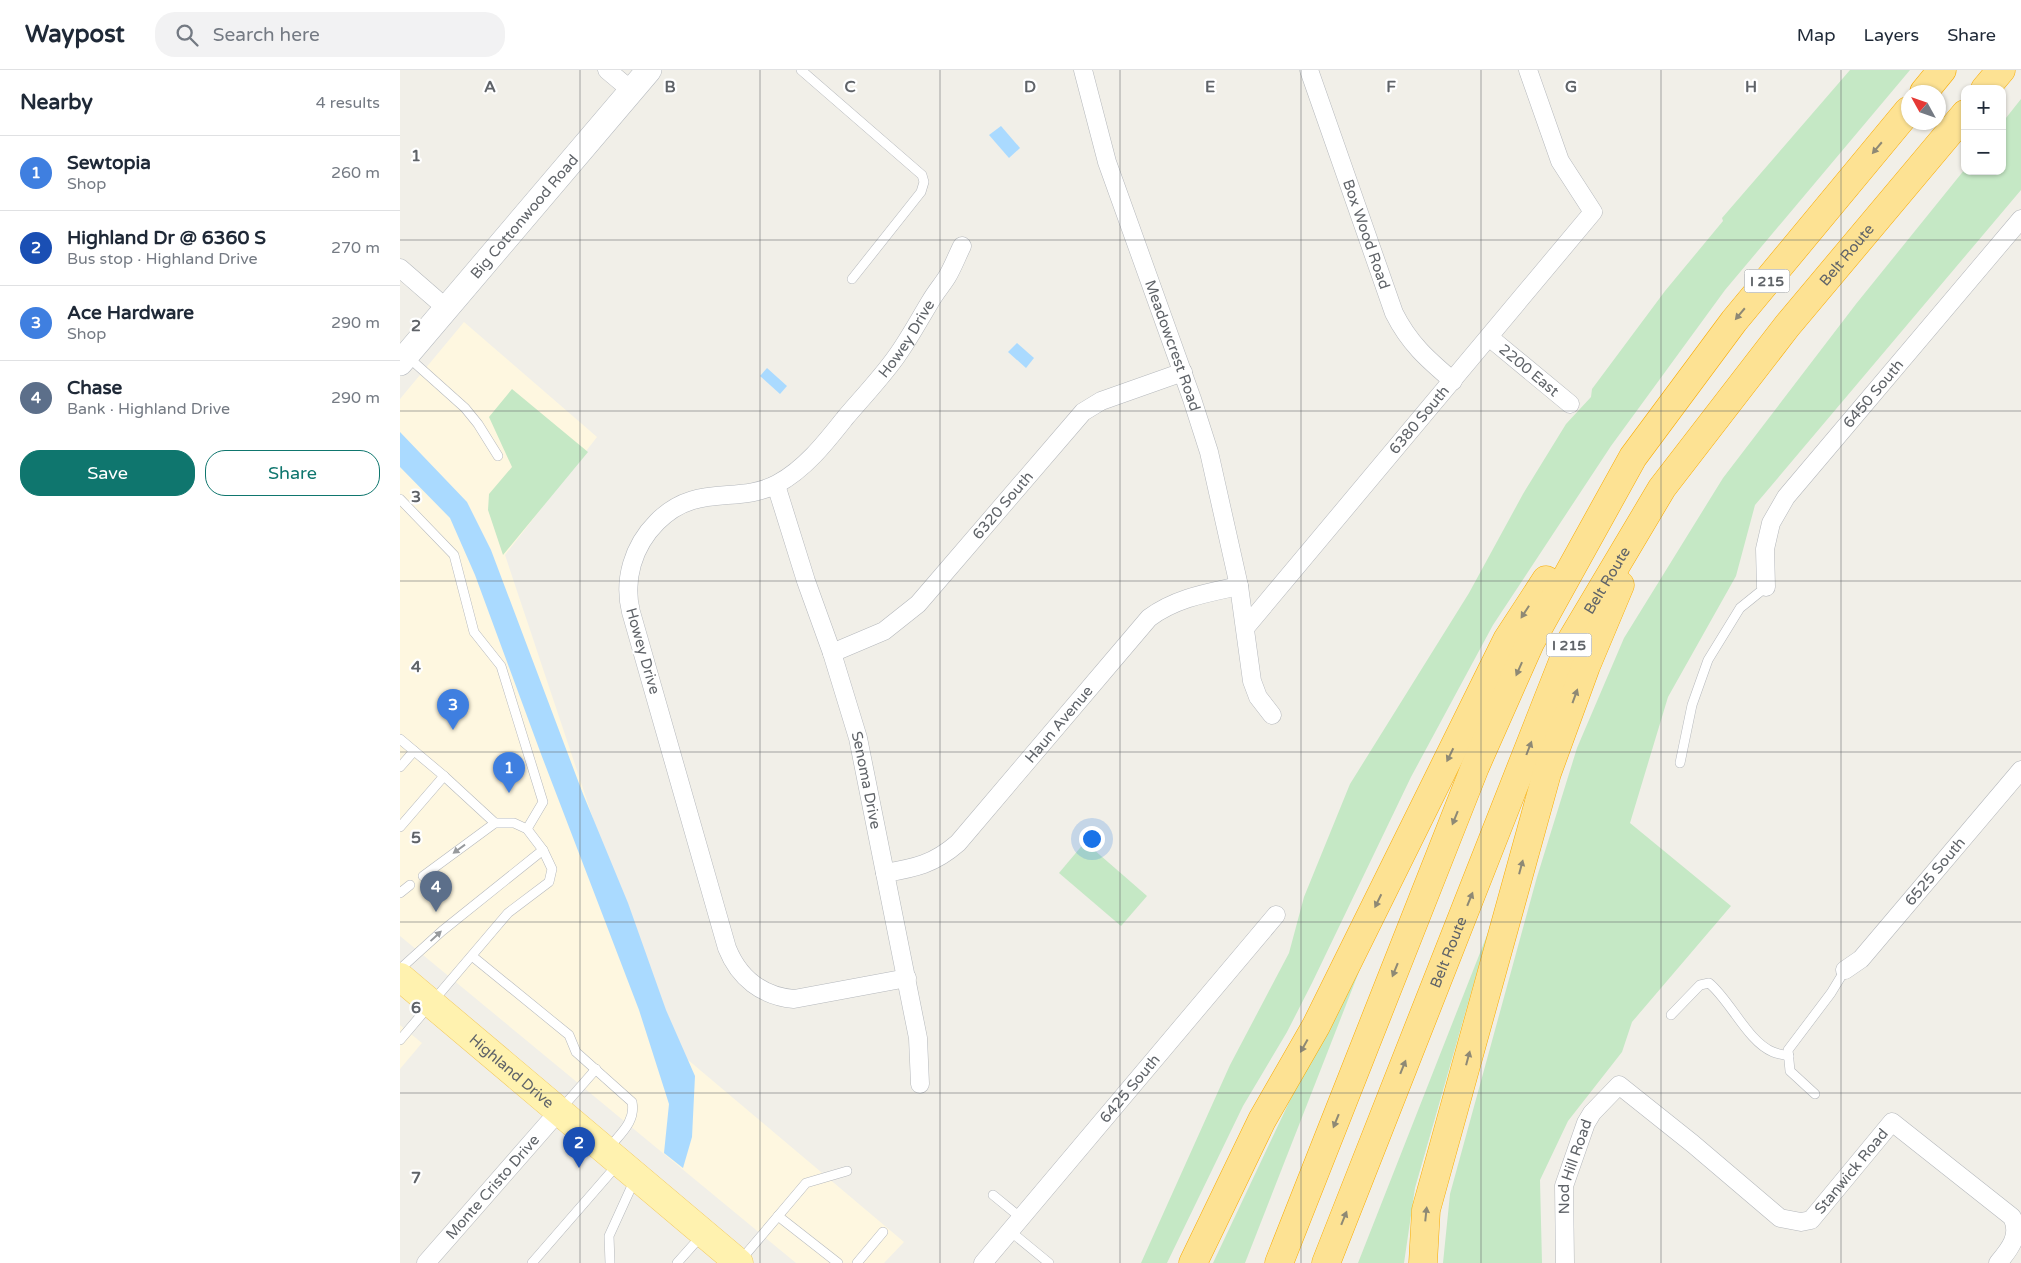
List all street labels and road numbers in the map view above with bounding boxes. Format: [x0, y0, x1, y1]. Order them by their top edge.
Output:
street label: Big Cottonwood Road [467, 151, 582, 282]
street label: Box Wood Road [1339, 177, 1394, 292]
street label: Belt Route [1816, 220, 1878, 290]
road number: I 215 [1744, 270, 1790, 292]
street label: Meadowcrest Road [1141, 277, 1204, 413]
street label: Howey Drive [875, 296, 938, 381]
street label: 2200 East [1495, 340, 1563, 400]
street label: 6450 South [1839, 356, 1907, 432]
street label: 6380 South [1385, 382, 1453, 458]
street label: 6320 South [969, 468, 1037, 543]
street label: Belt Route [1580, 543, 1634, 617]
street label: Howey Drive [622, 606, 664, 696]
road number: I 215 [1546, 634, 1592, 656]
street label: Haun Avenue [1021, 682, 1097, 767]
street label: Senoma Drive [847, 729, 885, 831]
street label: 6525 South [1901, 834, 1969, 909]
street label: Belt Route [1426, 914, 1471, 991]
street label: Highland Drive [466, 1030, 558, 1112]
street label: 6425 South [1096, 1051, 1164, 1127]
street label: Nod Hill Road [1555, 1117, 1596, 1214]
street label: Stanwick Road [1811, 1125, 1892, 1218]
street label: Monte Cristo Drive [442, 1131, 543, 1243]

